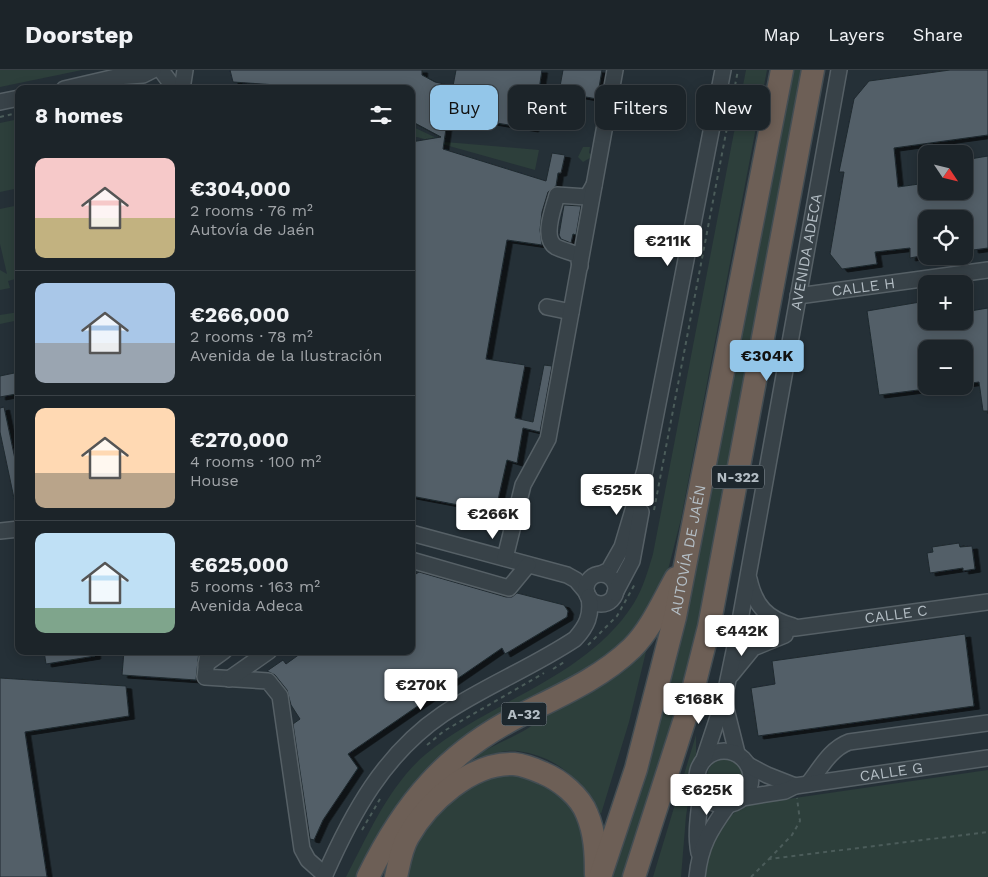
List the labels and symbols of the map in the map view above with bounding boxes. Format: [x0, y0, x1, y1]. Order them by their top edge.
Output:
north arrow [918, 145, 972, 200]
street label: AVENIDA ADECA [787, 192, 826, 312]
pin: €211K [633, 224, 703, 267]
street label: CALLE H [831, 274, 896, 300]
pin: €304K [732, 340, 802, 382]
road number: N-322 [712, 466, 764, 488]
pin: €525K [582, 474, 652, 516]
street label: AUTOVÍA DE JAÉN [667, 483, 710, 617]
pin: €266K [458, 498, 528, 540]
street label: CALLE C [863, 601, 928, 628]
pin: €442K [707, 614, 777, 657]
pin: €270K [386, 668, 456, 711]
pin: €168K [664, 682, 734, 725]
road number: A-32 [502, 703, 546, 726]
street label: CALLE G [858, 759, 924, 786]
pin: €625K [672, 774, 742, 816]

